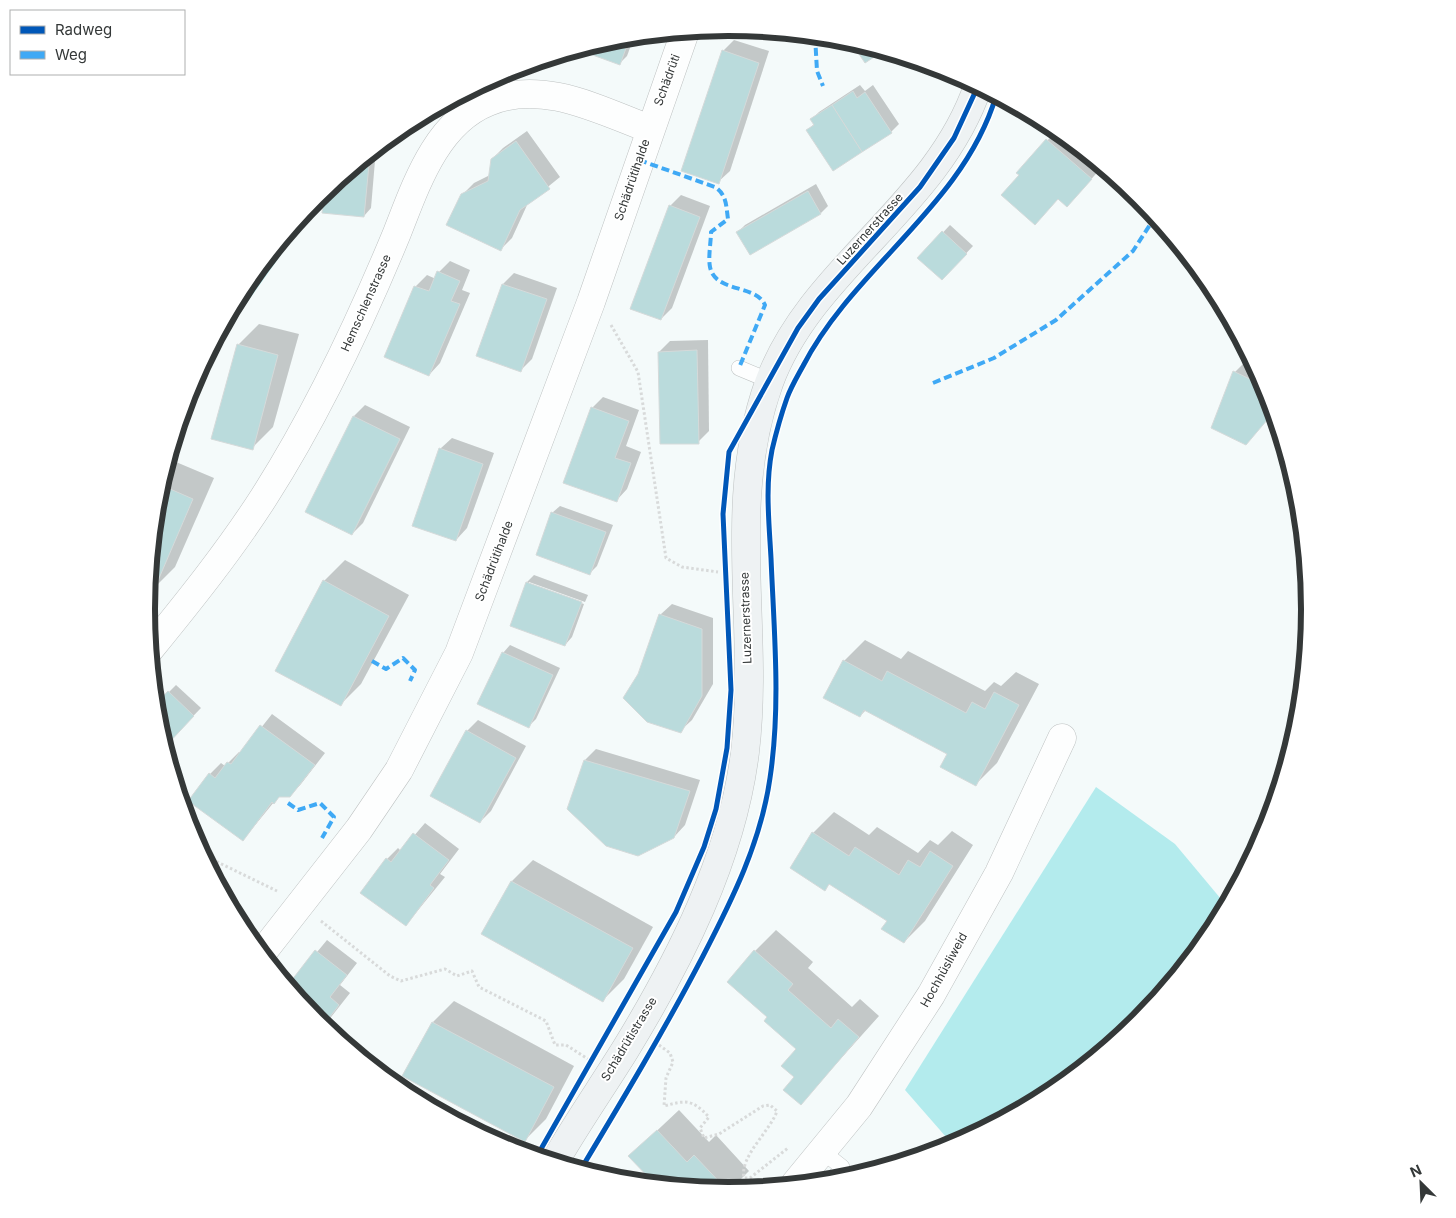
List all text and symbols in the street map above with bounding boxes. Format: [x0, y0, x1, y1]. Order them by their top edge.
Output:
legend [10, 10, 185, 75]
text: Radweg [55, 20, 112, 39]
text: Weg [55, 45, 87, 64]
street label: Schädrüti [650, 52, 683, 108]
street label: Schädrütihalde [611, 137, 652, 223]
street label: Luzernerstrasse [833, 190, 906, 268]
street label: Hemschlenstrasse [337, 252, 394, 354]
street label: Schädrütihalde [471, 518, 516, 603]
street label: Luzernerstrasse [736, 572, 755, 664]
street label: Hochhüsliweid [917, 930, 970, 1010]
street label: Schädrütistrasse [598, 994, 660, 1083]
north arrow [1396, 1158, 1446, 1208]
text: N [1407, 1161, 1424, 1181]

